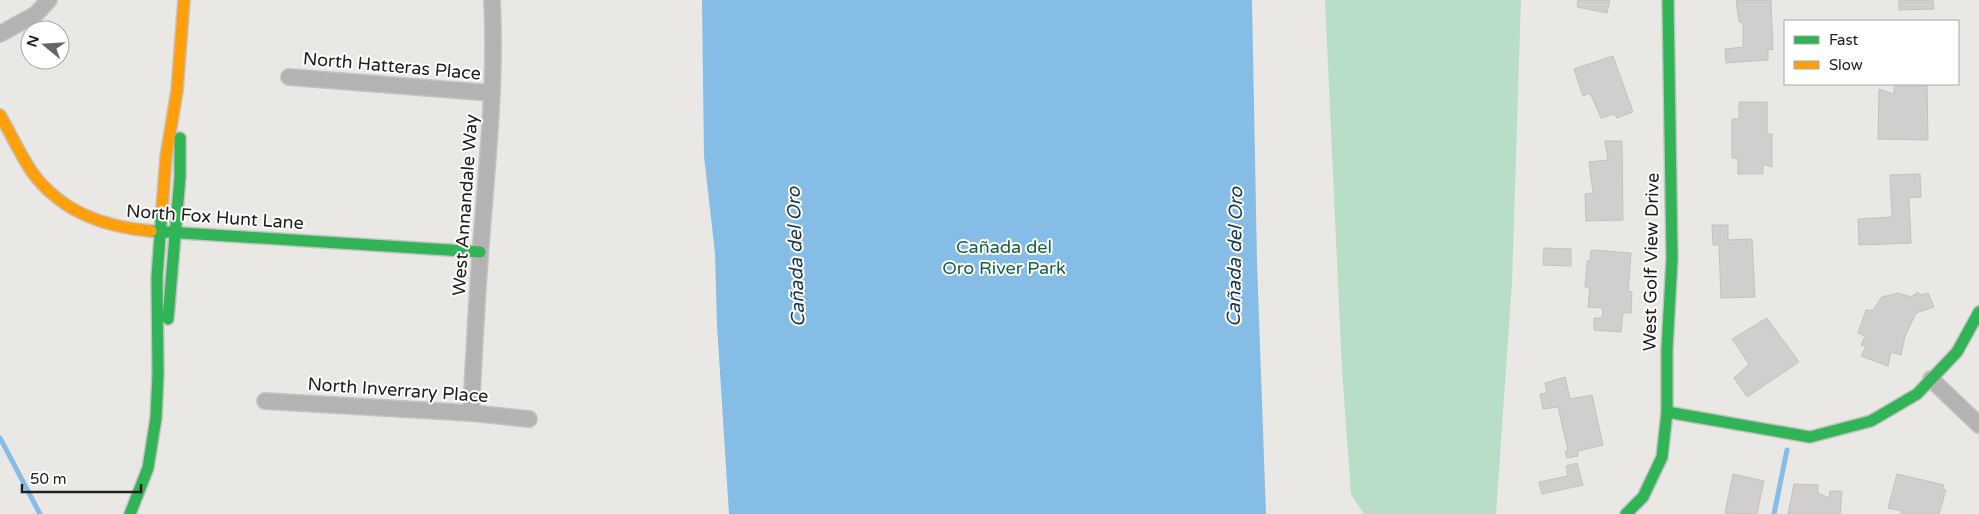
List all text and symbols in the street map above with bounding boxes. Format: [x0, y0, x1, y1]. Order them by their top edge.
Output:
north arrow [20, 20, 70, 70]
legend [1784, 20, 1959, 85]
text: Fast [1829, 31, 1859, 49]
text: N [23, 33, 43, 49]
street label: North Hatteras Place [302, 47, 482, 85]
text: Slow [1829, 56, 1863, 74]
street label: West Annandale Way [448, 113, 482, 297]
street label: West Golf View Drive [1638, 173, 1664, 351]
water label: Cañada del Oro [783, 185, 809, 327]
water label: Cañada del Oro [1223, 185, 1247, 327]
street label: North Fox Hunt Lane [125, 200, 305, 234]
park label: Cañada del Oro River Park [942, 236, 1066, 279]
street label: North Inverrary Place [307, 373, 489, 407]
scale bar [22, 462, 141, 494]
text: 50 m [30, 470, 67, 488]

